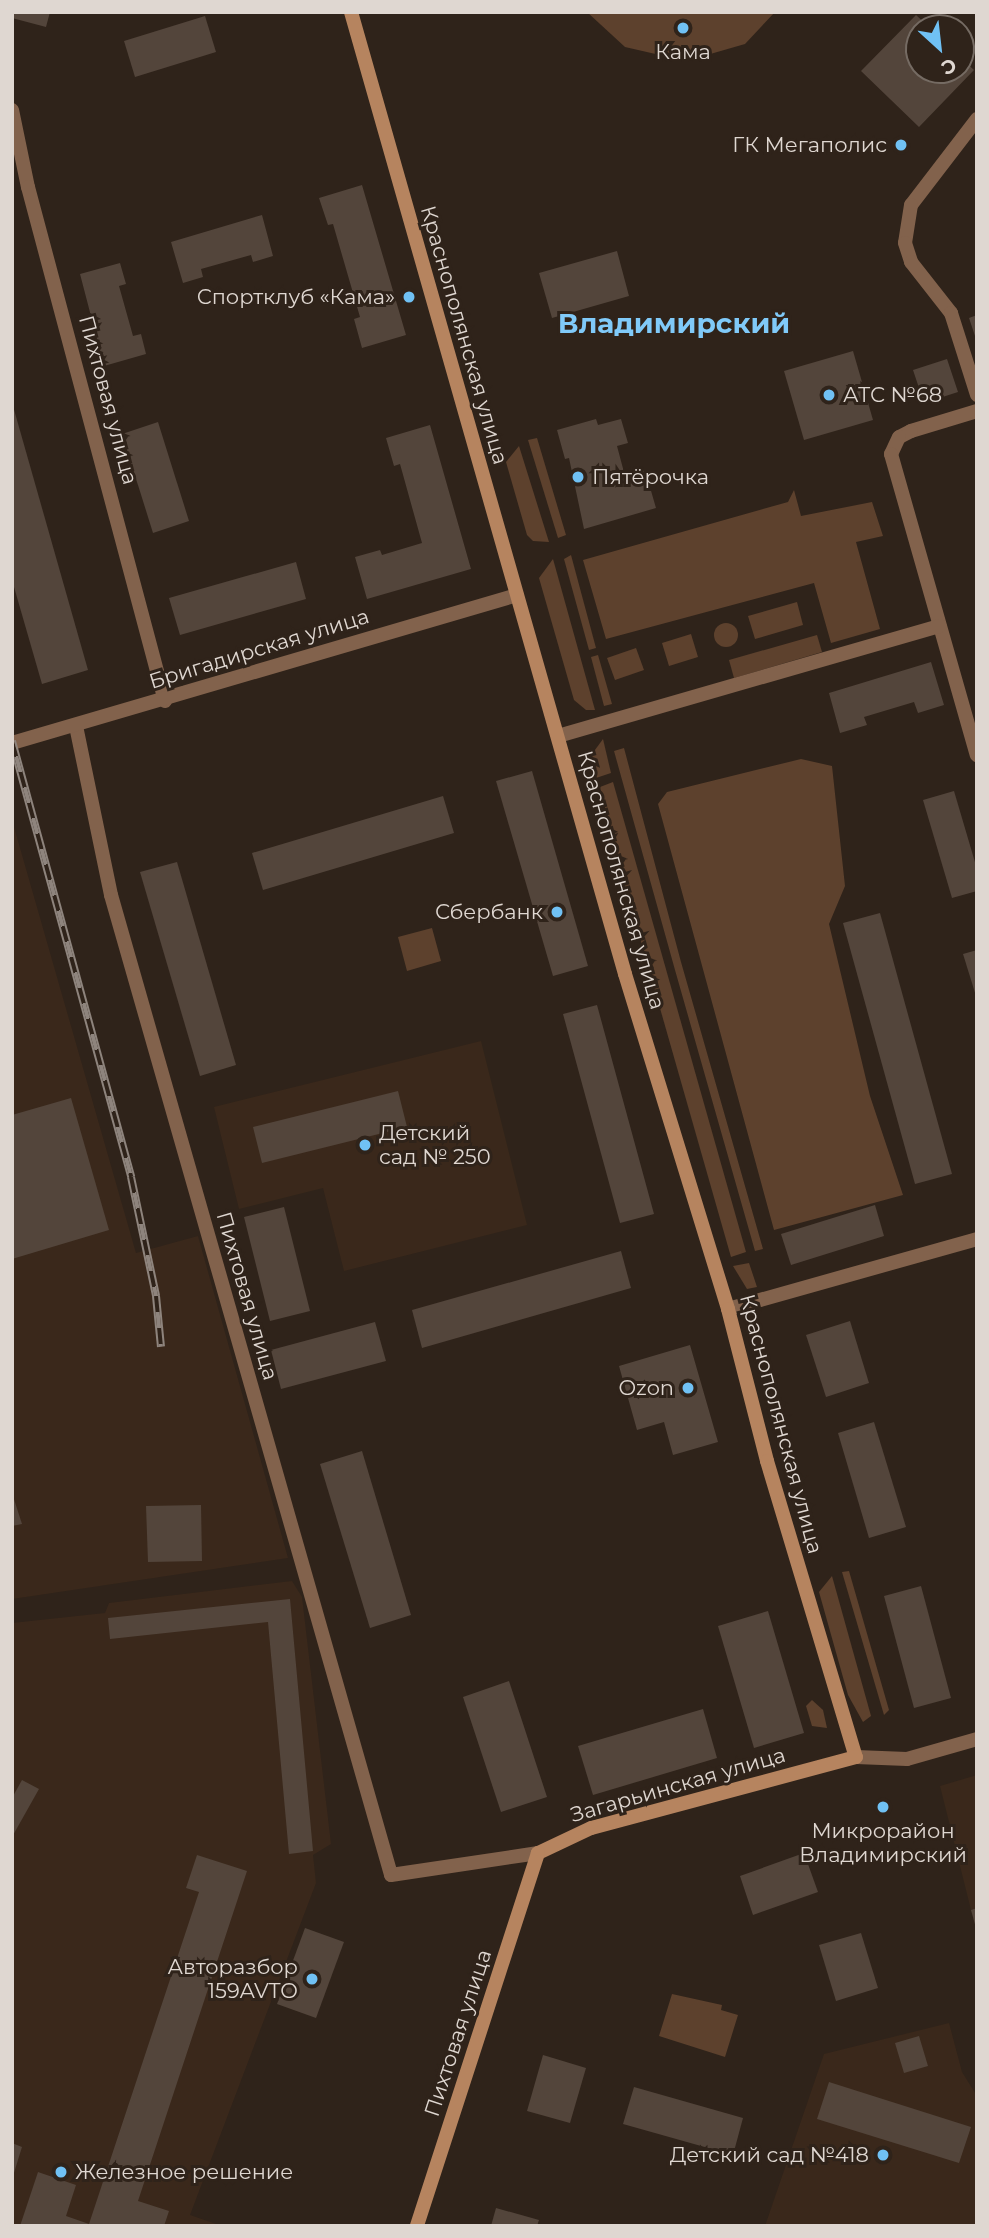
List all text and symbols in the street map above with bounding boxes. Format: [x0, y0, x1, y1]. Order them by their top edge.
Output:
north arrow [905, 14, 975, 84]
marker: Кама [675, 20, 691, 36]
place label: Кама [655, 39, 711, 65]
text: С [937, 53, 960, 80]
place label: ГК Мегаполис [732, 132, 887, 158]
marker: ГК Мегаполис [893, 137, 909, 153]
street label: Краснополянская улица [415, 203, 513, 467]
place label: Спортклуб «Кама» [197, 284, 395, 310]
marker: Спортклуб «Кама» [401, 289, 417, 305]
district label: Владимирский [558, 306, 790, 340]
street label: Пихтовая улица [73, 313, 143, 487]
place label: АТС №68 [843, 382, 942, 408]
marker: АТС №68 [821, 387, 837, 403]
place label: Пятёрочка [592, 464, 709, 490]
marker: Пятёрочка [570, 469, 586, 485]
street label: Бригадирская улица [146, 604, 372, 694]
street label: Краснополянская улица [572, 748, 670, 1012]
place label: Сбербанк [435, 899, 543, 925]
marker: Сбербанк [549, 904, 565, 920]
place label: Детский сад № 250 [379, 1120, 491, 1170]
marker: Детский сад № 250 [357, 1137, 373, 1153]
street label: Пихтовая улица [211, 1209, 283, 1383]
street label: Краснополянская улица [734, 1291, 828, 1557]
place label: Ozon [618, 1375, 674, 1401]
marker: Ozon [680, 1380, 696, 1396]
street label: Загарьинская улица [568, 1742, 788, 1828]
marker: Микрорайон Владимирский [875, 1799, 891, 1815]
place label: Микрорайон Владимирский [799, 1818, 967, 1868]
street label: Пихтовая улица [419, 1946, 497, 2120]
place label: Авторазбор 159AVTO [167, 1954, 298, 2004]
marker: Авторазбор 159AVTO [304, 1971, 320, 1987]
place label: Детский сад №418 [670, 2142, 869, 2168]
marker: Детский сад №418 [875, 2147, 891, 2163]
place label: Железное решение [75, 2159, 293, 2185]
marker: Железное решение [53, 2164, 69, 2180]

